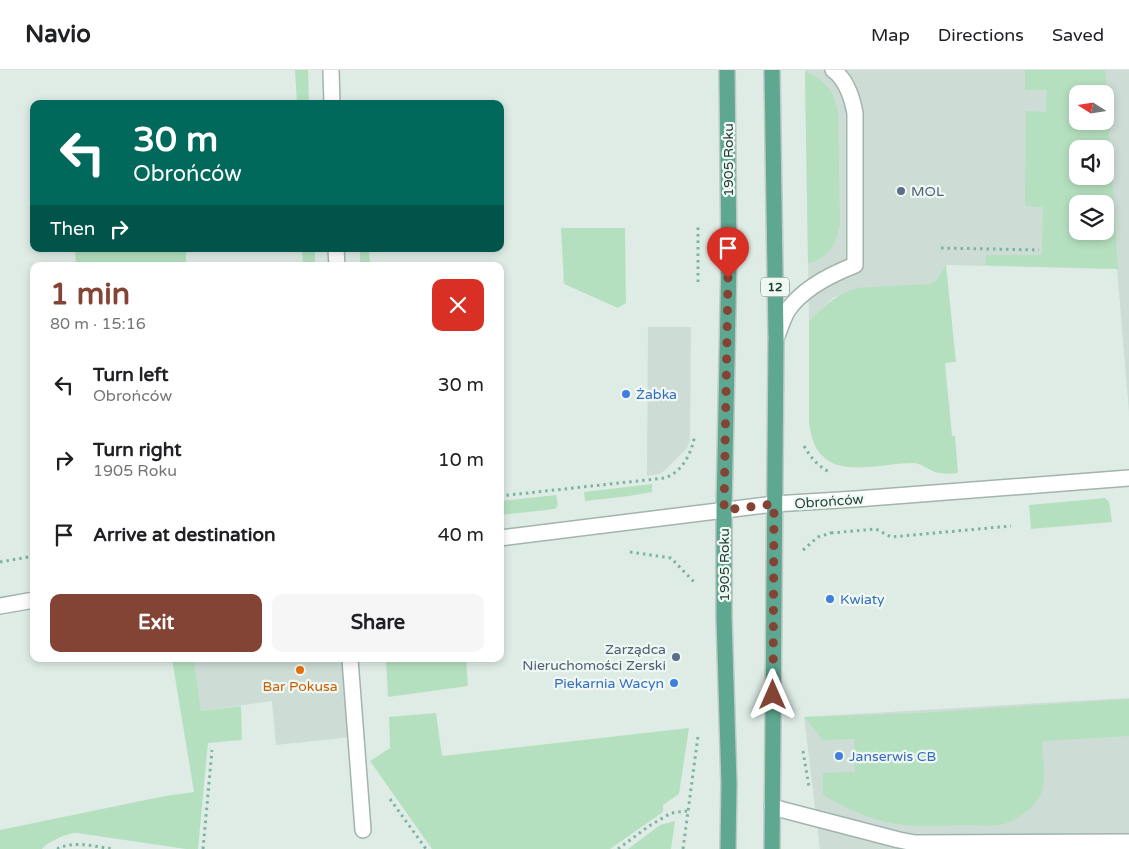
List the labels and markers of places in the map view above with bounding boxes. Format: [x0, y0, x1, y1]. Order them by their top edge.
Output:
place label: MOL [911, 183, 944, 200]
marker: MOL [895, 185, 907, 197]
pin [707, 227, 749, 278]
place label: Żabka [636, 386, 677, 403]
marker: Żabka [620, 388, 632, 400]
place label: Kwiaty [840, 591, 885, 608]
marker: Kwiaty [824, 593, 836, 605]
place label: Zarządca Nieruchomości Zerski [522, 641, 666, 674]
marker: Zarządca Nieruchomości Zerski [670, 651, 682, 663]
marker: Bar Pokusa [294, 664, 306, 676]
place label: Piekarnia Wacyn [554, 675, 664, 692]
marker: Piekarnia Wacyn [668, 677, 680, 689]
place label: Bar Pokusa [262, 678, 338, 695]
place label: Janserwis CB [849, 748, 936, 765]
marker: Janserwis CB [833, 750, 845, 762]

